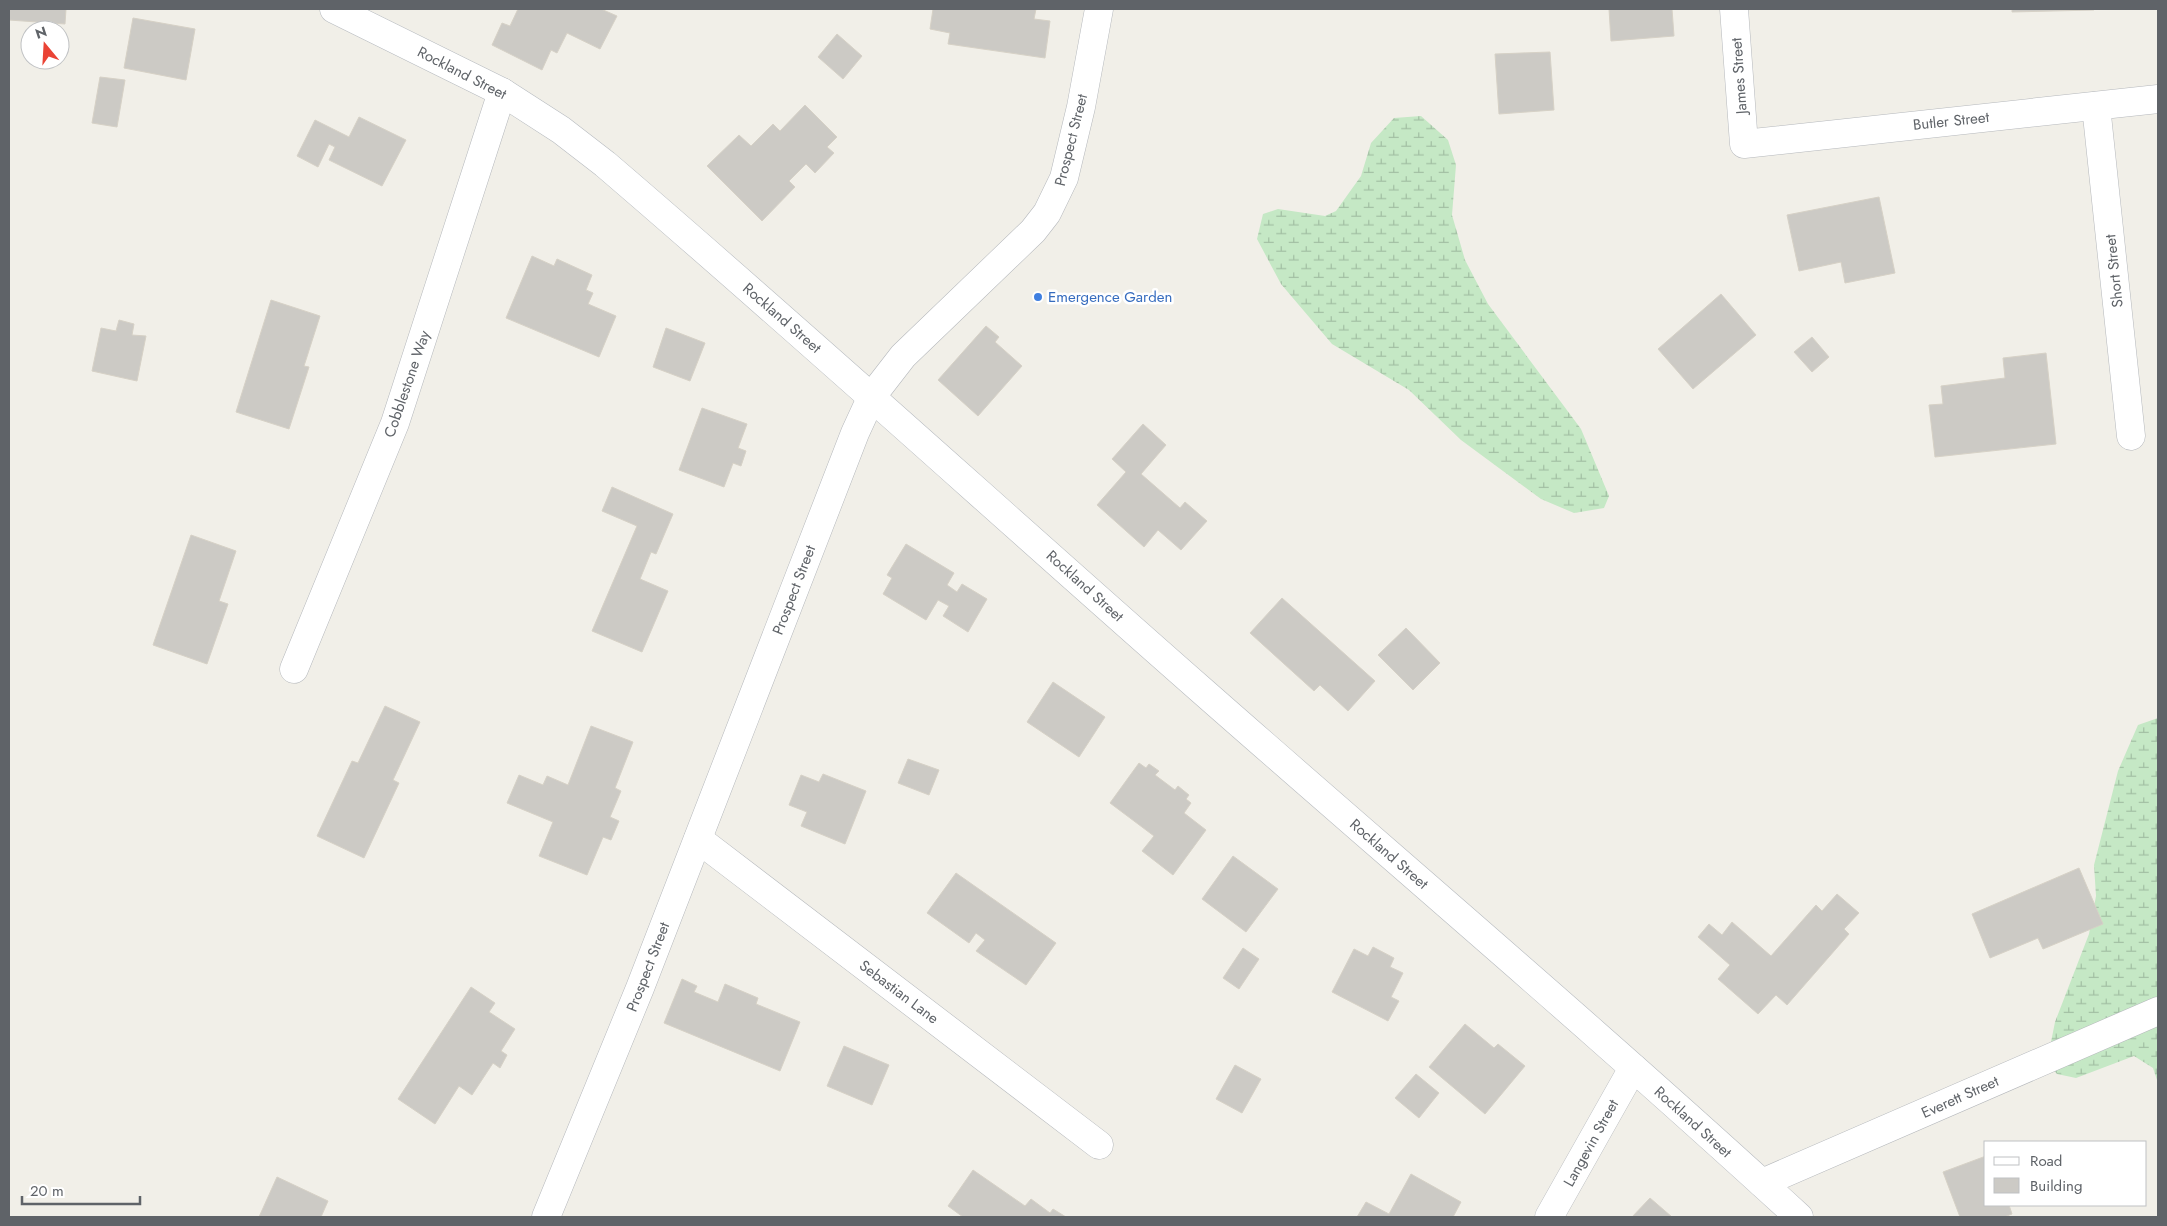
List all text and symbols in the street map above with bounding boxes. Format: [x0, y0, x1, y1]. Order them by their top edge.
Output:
north arrow [20, 20, 70, 70]
text: N [33, 21, 49, 44]
street label: James Street [1725, 37, 1753, 117]
street label: Rockland Street [413, 41, 511, 105]
street label: Prospect Street [1049, 91, 1093, 188]
street label: Butler Street [1912, 106, 1991, 136]
street label: Short Street [2099, 233, 2129, 309]
street label: Rockland Street [738, 278, 826, 359]
place label: Emergence Garden [1048, 286, 1172, 308]
marker: Emergence Garden [1032, 291, 1044, 303]
street label: Cobblestone Way [378, 327, 436, 440]
street label: Prospect Street [767, 542, 821, 638]
street label: Rockland Street [1041, 545, 1129, 627]
street label: Rockland Street [1345, 814, 1433, 895]
street label: Prospect Street [621, 919, 675, 1015]
street label: Sebastian Lane [855, 955, 944, 1029]
street label: Everett Street [1918, 1070, 2003, 1124]
street label: Rockland Street [1649, 1081, 1737, 1163]
street label: Langevin Street [1558, 1095, 1624, 1191]
legend [1984, 1141, 2147, 1206]
text: Road [2030, 1150, 2062, 1172]
scale bar [22, 1174, 140, 1206]
text: Building [2030, 1175, 2082, 1197]
text: 20 m [30, 1180, 64, 1202]

